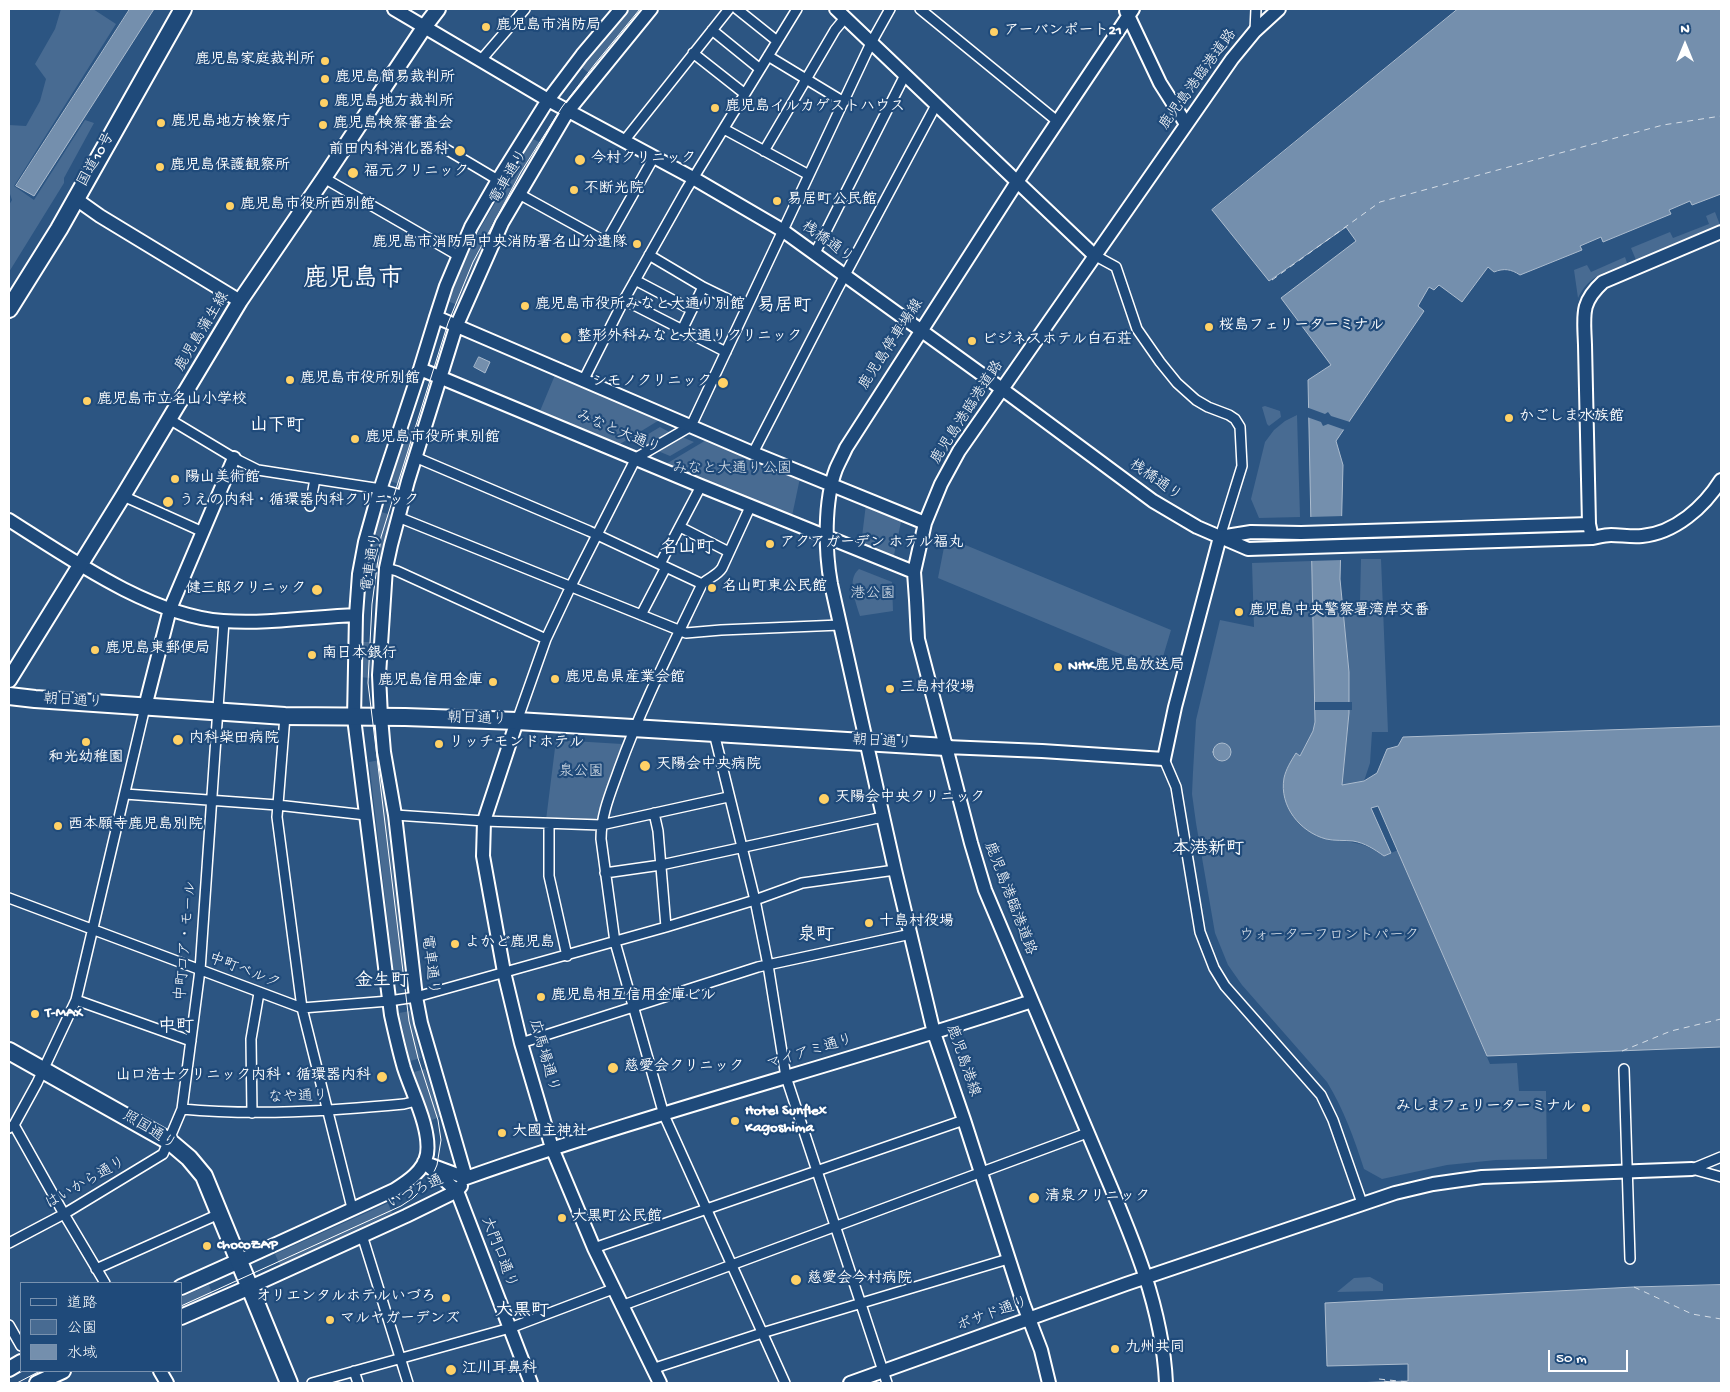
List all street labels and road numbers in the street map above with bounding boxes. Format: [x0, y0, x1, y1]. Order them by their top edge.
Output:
street label: 鹿児島港臨港道路 [1156, 26, 1242, 134]
street label: 国道10号 [75, 130, 119, 190]
street label: 電車通り [487, 147, 533, 207]
street label: 桟橋通り [797, 218, 857, 268]
street label: 鹿児島蒲生線 [172, 289, 234, 375]
street label: 鹿児島停車場線 [856, 296, 928, 394]
street label: 鹿児島港臨港道路 [928, 358, 1008, 468]
street label: みなと大通り [573, 407, 663, 459]
street label: 桟橋通り [1125, 456, 1185, 506]
street label: 電車通り [359, 531, 387, 593]
street label: 朝日通り [42, 691, 104, 713]
street label: 朝日通り [447, 710, 507, 730]
street label: 朝日通り [851, 732, 913, 754]
street label: 鹿児島港臨港道路 [979, 840, 1039, 958]
street label: 中町コア・モール [173, 880, 201, 1002]
street label: 電車通り [416, 934, 442, 996]
street label: 中町ベルク [206, 950, 282, 994]
street label: 広馬場通り [524, 1017, 562, 1095]
street label: 鹿児島港線 [941, 1023, 983, 1099]
street label: マイアミ通り [764, 1031, 856, 1075]
street label: なや通り [268, 1088, 328, 1108]
street label: 照国通り [119, 1107, 179, 1155]
street label: はいから通り [43, 1154, 129, 1214]
street label: いづろ通 [385, 1172, 447, 1214]
street label: 大門口通り [476, 1215, 520, 1291]
street label: ボサド通り [955, 1294, 1031, 1336]

